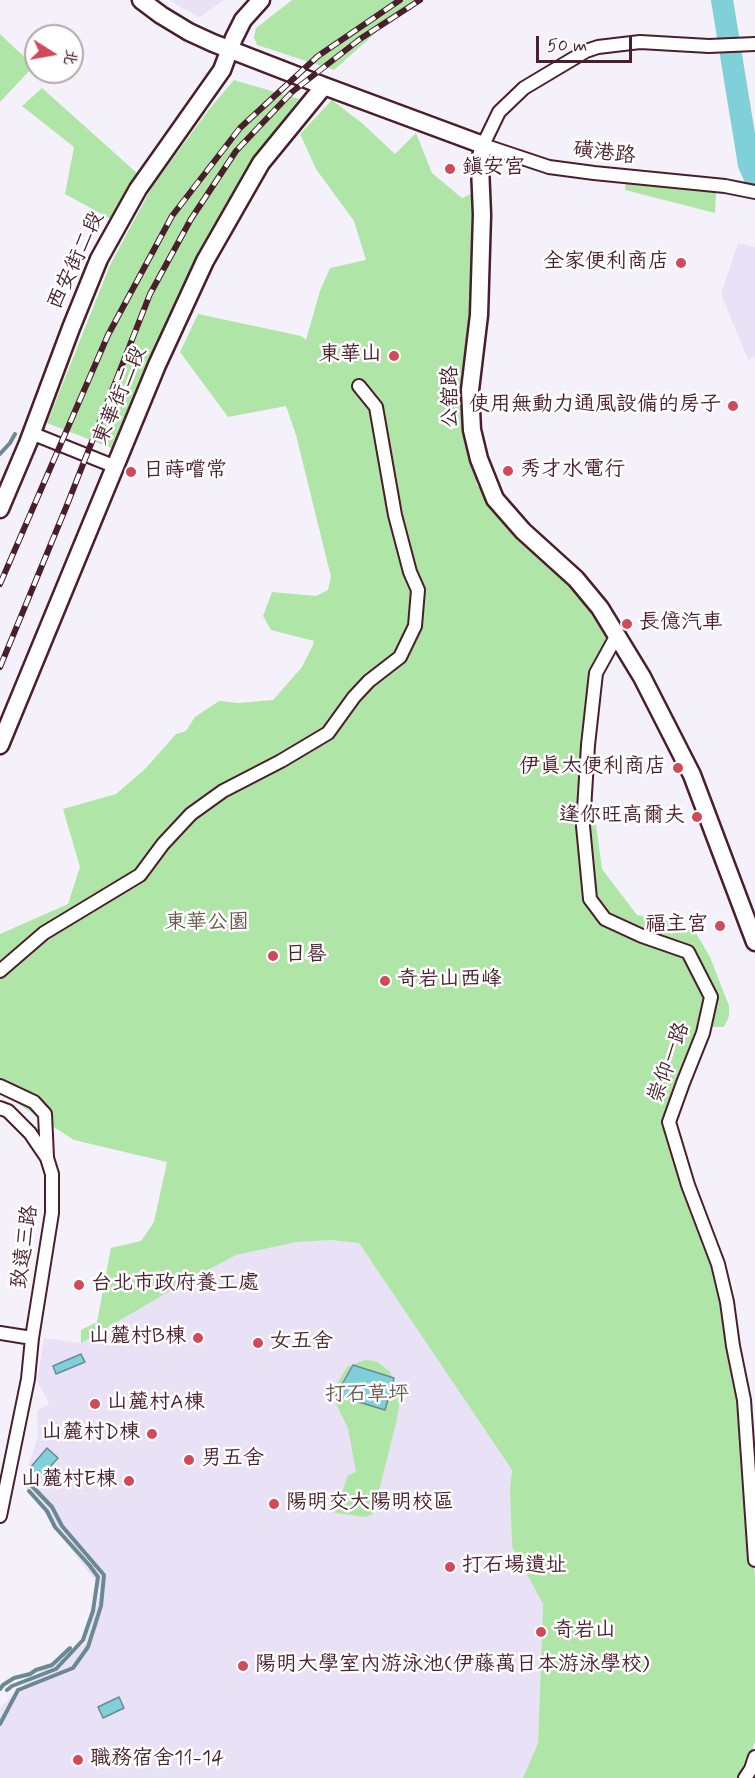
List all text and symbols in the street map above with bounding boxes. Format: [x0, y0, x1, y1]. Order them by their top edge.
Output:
north arrow [24, 24, 84, 84]
scale bar [539, 24, 635, 62]
text: 50 m [547, 34, 587, 58]
text: 北 [58, 47, 82, 67]
street label: 磺港路 [571, 138, 637, 170]
place label: 鎮安宮 [462, 156, 525, 182]
marker: 鎮安宮 [443, 162, 457, 176]
street label: 西安街二段 [43, 208, 111, 314]
place label: 全家便利商店 [543, 250, 669, 276]
marker: 全家便利商店 [674, 256, 688, 270]
street label: 東華街二段 [89, 343, 153, 449]
place label: 東華山 [319, 343, 382, 369]
marker: 東華山 [387, 349, 401, 363]
street label: 公舘路 [439, 366, 465, 428]
place label: 使用無動力通風設備的房子 [469, 393, 721, 419]
marker: 使用無動力通風設備的房子 [726, 399, 740, 413]
place label: 秀才水電行 [520, 458, 625, 484]
place label: 日蒔嚐常 [143, 459, 227, 485]
marker: 秀才水電行 [501, 464, 515, 478]
marker: 日蒔嚐常 [124, 465, 138, 479]
place label: 長億汽車 [639, 611, 723, 637]
marker: 長億汽車 [620, 617, 634, 631]
place label: 伊真太便利商店 [519, 755, 666, 781]
marker: 伊真太便利商店 [671, 761, 685, 775]
place label: 逢你旺高爾夫 [559, 804, 685, 830]
marker: 逢你旺高爾夫 [690, 810, 704, 824]
park label: 東華公園 [165, 911, 249, 937]
place label: 福主宮 [645, 913, 708, 939]
marker: 福主宮 [713, 919, 727, 933]
place label: 日晷 [285, 943, 327, 969]
marker: 日晷 [266, 949, 280, 963]
place label: 奇岩山西峰 [397, 968, 502, 994]
marker: 奇岩山西峰 [378, 974, 392, 988]
street label: 崇仰一路 [644, 1019, 696, 1107]
street label: 致遠三路 [8, 1204, 44, 1290]
place label: 台北市政府養工處 [91, 1272, 259, 1298]
marker: 台北市政府養工處 [72, 1278, 86, 1292]
place label: 山麓村B棟 [89, 1325, 186, 1351]
place label: 女五舍 [270, 1330, 333, 1356]
marker: 山麓村B棟 [191, 1331, 205, 1345]
marker: 女五舍 [251, 1336, 265, 1350]
park label: 打石草坪 [325, 1383, 409, 1409]
place label: 山麓村A棟 [107, 1391, 205, 1417]
marker: 山麓村A棟 [88, 1397, 102, 1411]
place label: 山麓村D棟 [42, 1421, 140, 1447]
marker: 山麓村D棟 [145, 1427, 159, 1441]
place label: 男五舍 [201, 1447, 264, 1473]
marker: 男五舍 [182, 1453, 196, 1467]
place label: 山麓村E棟 [21, 1468, 117, 1494]
marker: 山麓村E棟 [122, 1474, 136, 1488]
place label: 陽明交大陽明校區 [286, 1491, 454, 1517]
marker: 陽明交大陽明校區 [267, 1497, 281, 1511]
place label: 打石場遺址 [462, 1554, 567, 1580]
marker: 打石場遺址 [443, 1560, 457, 1574]
place label: 奇岩山 [553, 1619, 616, 1645]
marker: 奇岩山 [534, 1625, 548, 1639]
place label: 陽明大學室內游泳池(伊藤萬日本游泳學校) [255, 1653, 649, 1679]
marker: 陽明大學室內游泳池(伊藤萬日本游泳學校) [236, 1659, 250, 1673]
place label: 職務宿舍11-14 [90, 1747, 224, 1773]
marker: 職務宿舍11-14 [71, 1753, 85, 1767]

